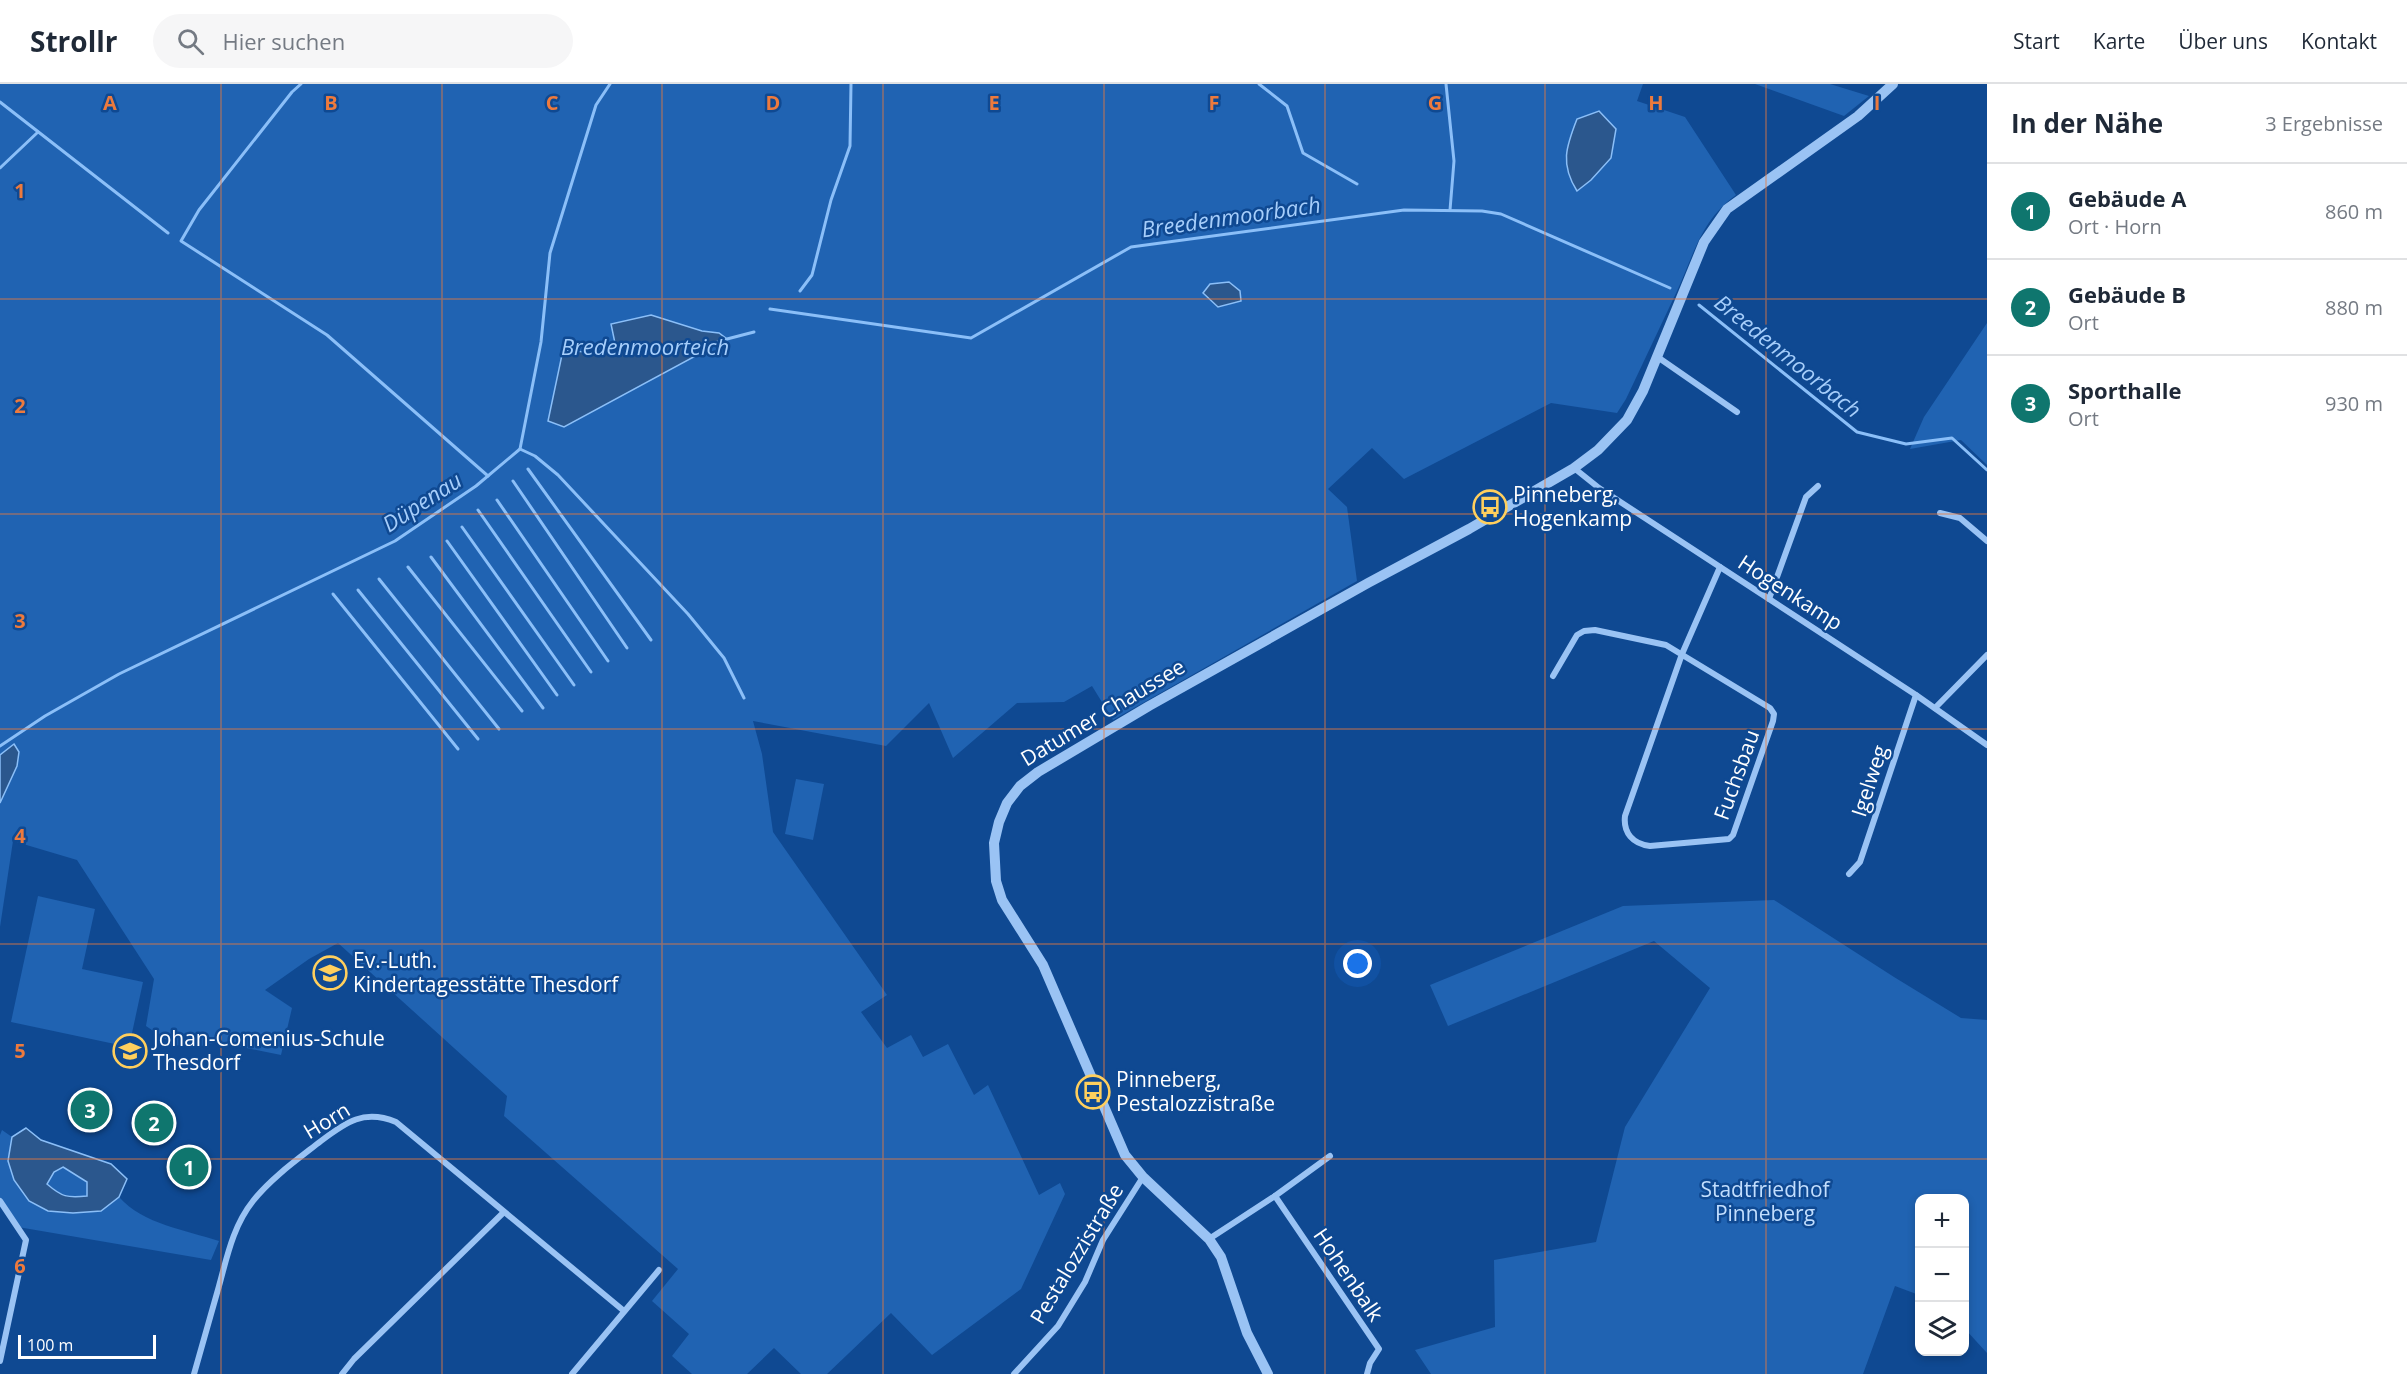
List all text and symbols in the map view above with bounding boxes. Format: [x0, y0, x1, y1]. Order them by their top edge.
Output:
search box [153, 14, 573, 68]
text: Strollr [30, 22, 117, 60]
icon: search [174, 25, 207, 58]
text: Hier suchen [222, 26, 345, 56]
text: Start [2013, 27, 2060, 55]
text: Karte [2093, 27, 2145, 55]
text: Über uns [2178, 27, 2268, 55]
text: Kontakt [2301, 27, 2377, 55]
text: A [103, 89, 117, 116]
text: B [324, 89, 338, 116]
text: C [546, 89, 559, 116]
text: D [766, 89, 780, 116]
text: E [988, 89, 1000, 116]
text: F [1209, 89, 1219, 116]
text: G [1428, 89, 1442, 116]
text: H [1648, 89, 1664, 116]
text: I [1874, 89, 1880, 116]
text: In der Nähe [2011, 105, 2163, 141]
text: 3 Ergebnisse [2265, 110, 2383, 137]
text: 1 [14, 177, 26, 204]
text: Gebäude A [2068, 183, 2186, 213]
water label: Breedenmoorbach [1139, 189, 1322, 243]
text: 1 [2025, 198, 2036, 225]
text: 860 m [2325, 198, 2383, 225]
text: Ort · Horn [2068, 213, 2162, 240]
text: Gebäude B [2068, 279, 2186, 309]
water label: Breedenmoorbach [1709, 287, 1868, 424]
text: 2 [2025, 294, 2036, 321]
text: 880 m [2325, 294, 2383, 321]
text: Ort [2068, 309, 2099, 336]
water label: Bredenmoorteich [561, 331, 729, 361]
text: Sporthalle [2068, 375, 2181, 405]
text: 3 [2025, 390, 2036, 417]
text: 930 m [2325, 390, 2383, 417]
text: 2 [14, 392, 26, 419]
text: Ort [2068, 405, 2099, 432]
water label: Düpenau [376, 464, 467, 538]
place label: Pinneberg, Hogenkamp [1513, 480, 1632, 532]
bus stop icon: Pinneberg, Hogenkamp [1472, 489, 1508, 525]
street label: Hogenkamp [1733, 548, 1848, 636]
text: 3 [14, 607, 26, 634]
street label: Datumer Chaussee [1015, 652, 1190, 772]
street label: Fuchsbau [1707, 726, 1765, 824]
street label: Igelweg [1844, 741, 1894, 820]
text: 4 [14, 822, 26, 849]
place label: Ev.-Luth. Kindertagesstätte Thesdorf [353, 946, 620, 998]
your location [1343, 949, 1372, 978]
school or university icon: Ev.-Luth. Kindertagesstätte Thesdorf [312, 955, 348, 991]
place label: Johan-Comenius-Schule Thesdorf [151, 1024, 385, 1076]
school or university icon: Johan-Comenius-Schule Thesdorf [112, 1033, 148, 1069]
text: 5 [14, 1037, 26, 1064]
place label: Pinneberg, Pestalozzistraße [1116, 1065, 1275, 1117]
bus stop icon: Pinneberg, Pestalozzistraße [1075, 1074, 1111, 1110]
pin: 3 [70, 1088, 110, 1132]
street label: Horn [298, 1095, 355, 1145]
pin: 2 [134, 1100, 174, 1146]
pin: 1 [170, 1144, 208, 1190]
park label: Stadtfriedhof Pinneberg [1700, 1175, 1832, 1227]
street label: Pestalozzistraße [1023, 1178, 1129, 1329]
map controls [1915, 1194, 1969, 1356]
button: + [1915, 1194, 1969, 1248]
street label: Hohenbalk [1307, 1222, 1390, 1326]
button: − [1915, 1248, 1969, 1302]
text: 6 [14, 1252, 26, 1279]
button: layers [1915, 1302, 1969, 1356]
scale bar [18, 1332, 156, 1360]
text: 100 m [27, 1334, 73, 1356]

